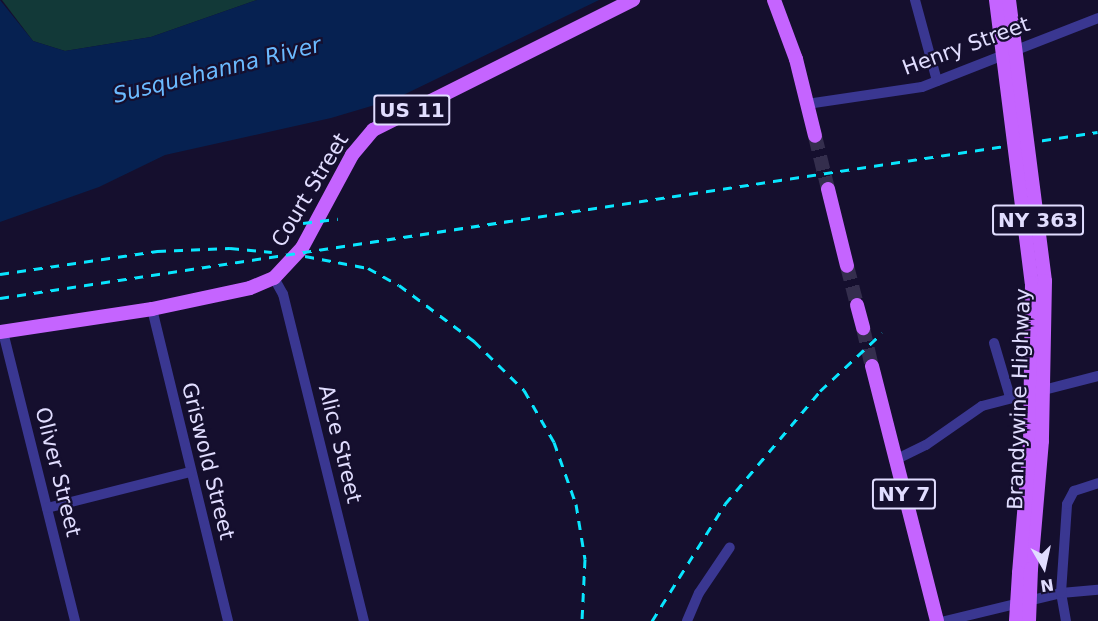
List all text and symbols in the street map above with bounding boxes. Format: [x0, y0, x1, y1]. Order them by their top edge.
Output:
street label: Henry Street [899, 11, 1033, 81]
water label: Susquehanna River [110, 31, 324, 109]
road number: US 11 [373, 93, 451, 127]
street label: Court Street [266, 129, 354, 251]
road number: NY 363 [992, 203, 1084, 237]
street label: Brandywine Highway [1003, 288, 1035, 510]
street label: Griswold Street [176, 380, 240, 542]
street label: Alice Street [313, 382, 367, 506]
street label: Oliver Street [30, 405, 86, 539]
road number: NY 7 [871, 477, 937, 511]
north arrow [1014, 537, 1074, 597]
text: N [1039, 575, 1055, 596]

